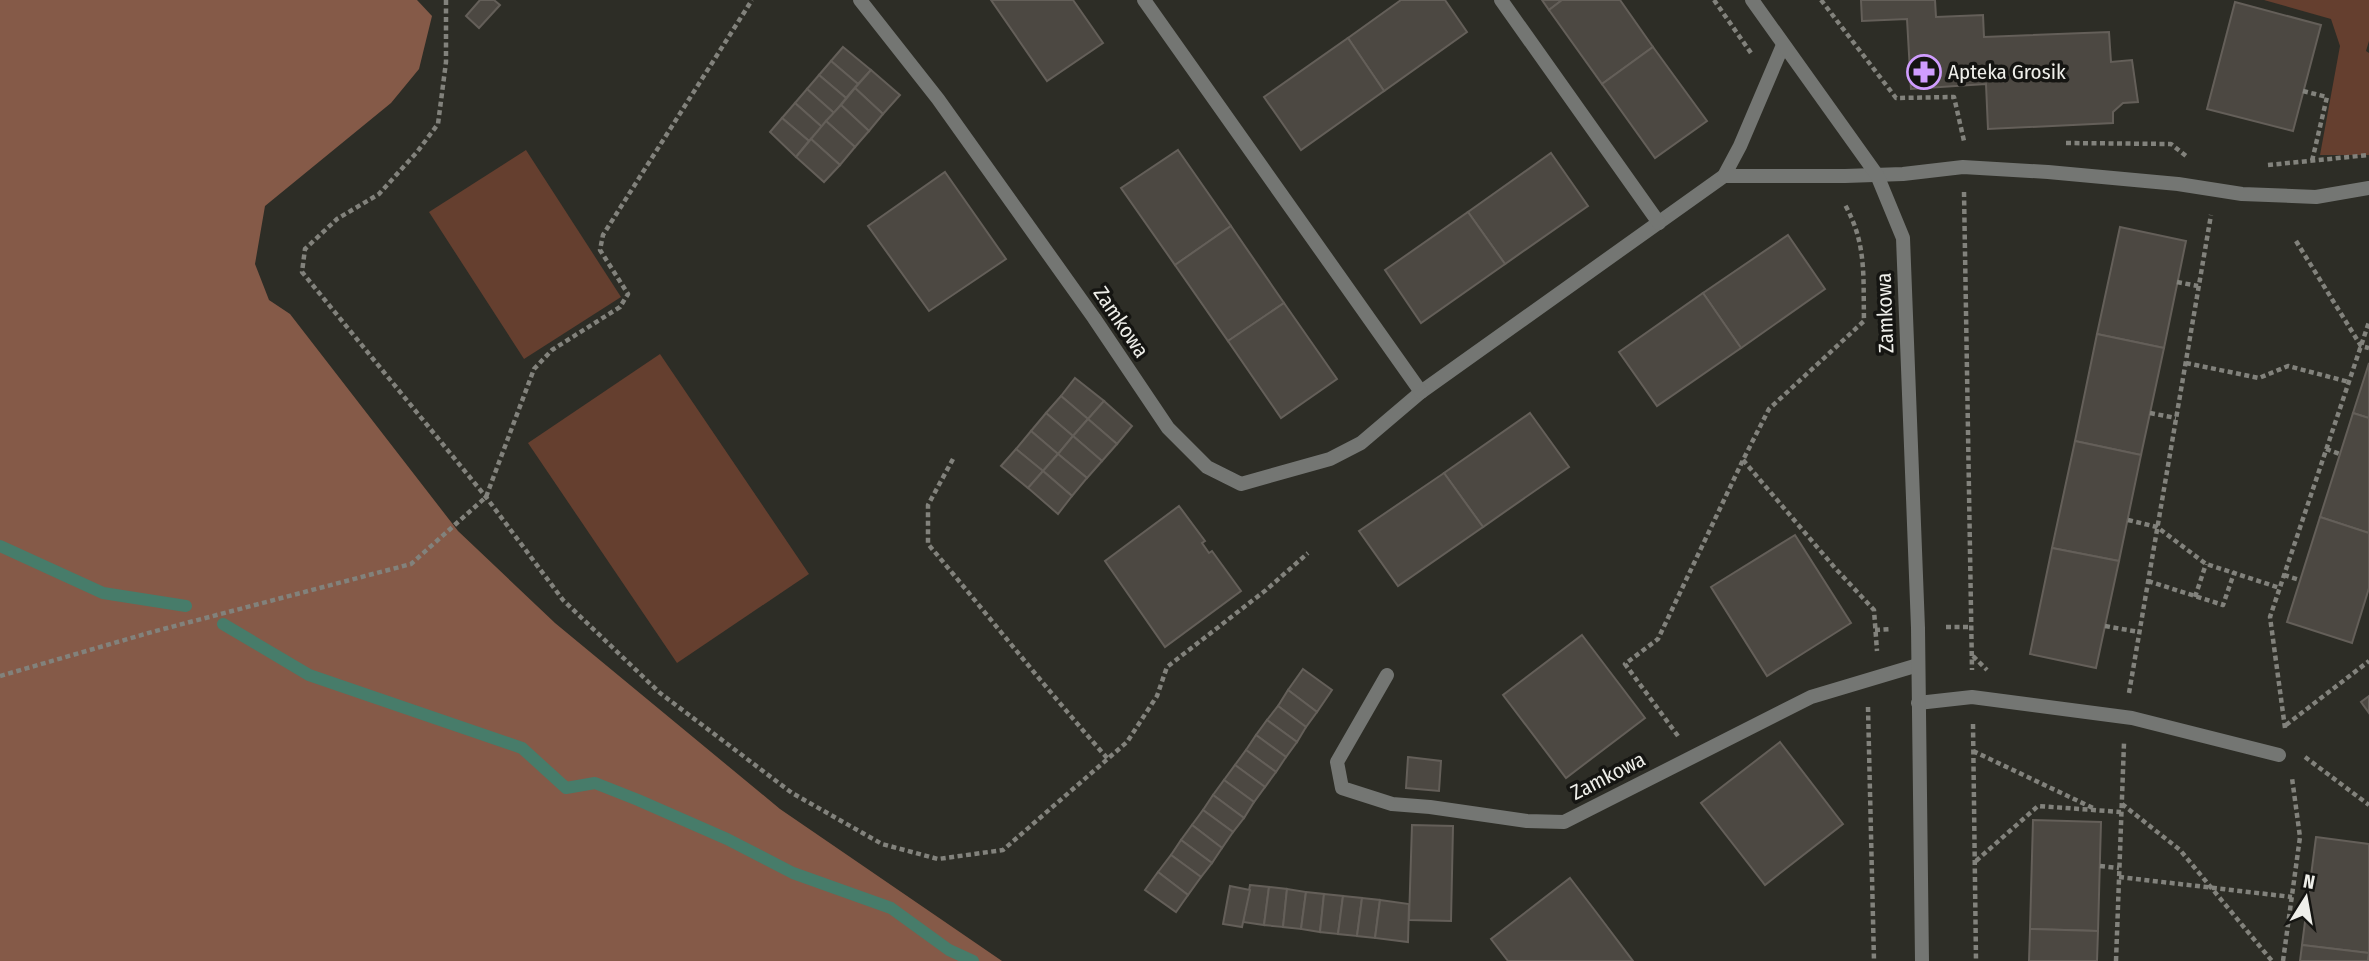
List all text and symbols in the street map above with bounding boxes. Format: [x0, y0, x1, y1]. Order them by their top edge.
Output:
pharmacy icon: Apteka Grosik [1905, 53, 1943, 91]
place label: Apteka Grosik [1948, 59, 2066, 85]
street label: Zamkowa [1871, 272, 1899, 354]
street label: Zamkowa [1088, 281, 1154, 363]
street label: Zamkowa [1566, 746, 1650, 806]
north arrow [2271, 863, 2341, 933]
text: N [2301, 869, 2317, 894]

